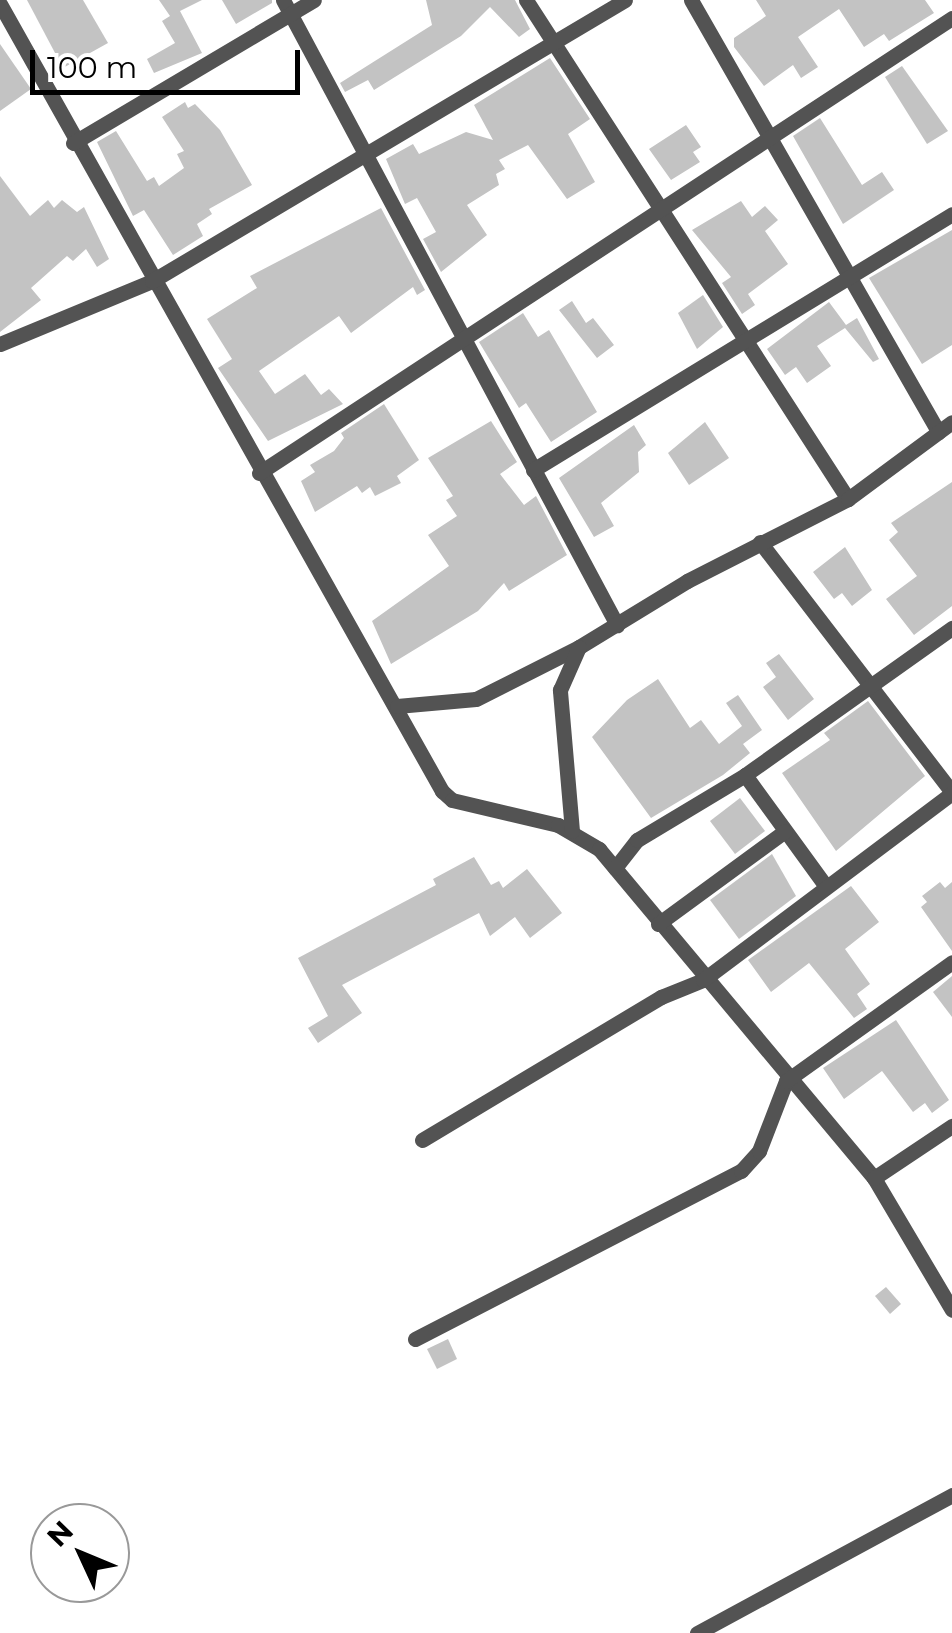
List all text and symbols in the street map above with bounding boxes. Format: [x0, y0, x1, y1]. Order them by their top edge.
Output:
scale bar [35, 30, 305, 92]
text: 100 m [47, 49, 137, 86]
north arrow [30, 1503, 130, 1603]
text: N [40, 1514, 80, 1553]

